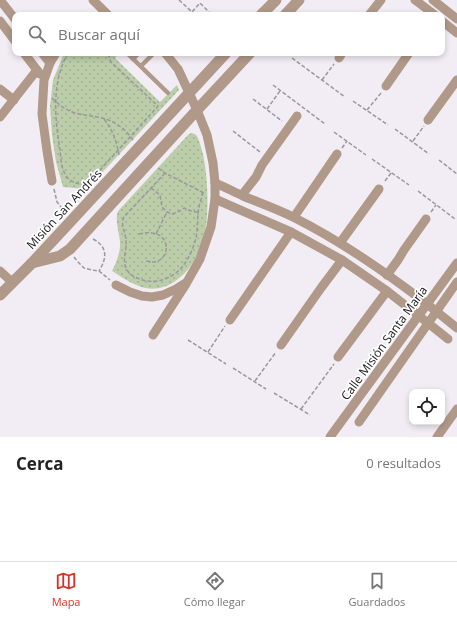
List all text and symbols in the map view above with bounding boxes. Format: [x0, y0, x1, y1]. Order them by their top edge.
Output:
search box [12, 12, 445, 56]
icon: search [26, 23, 48, 45]
text: Buscar aquí [58, 24, 140, 44]
street label: Misión San Andrés [22, 165, 106, 253]
street label: Calle Misión Santa María [337, 283, 431, 403]
map controls [409, 389, 445, 425]
button: locate [409, 389, 445, 425]
text: Cerca [16, 452, 64, 475]
text: 0 resultados [366, 454, 441, 472]
tab: Mapa [52, 570, 80, 609]
tab: Cómo llegar [184, 570, 245, 609]
tab: Guardados [349, 570, 405, 609]

